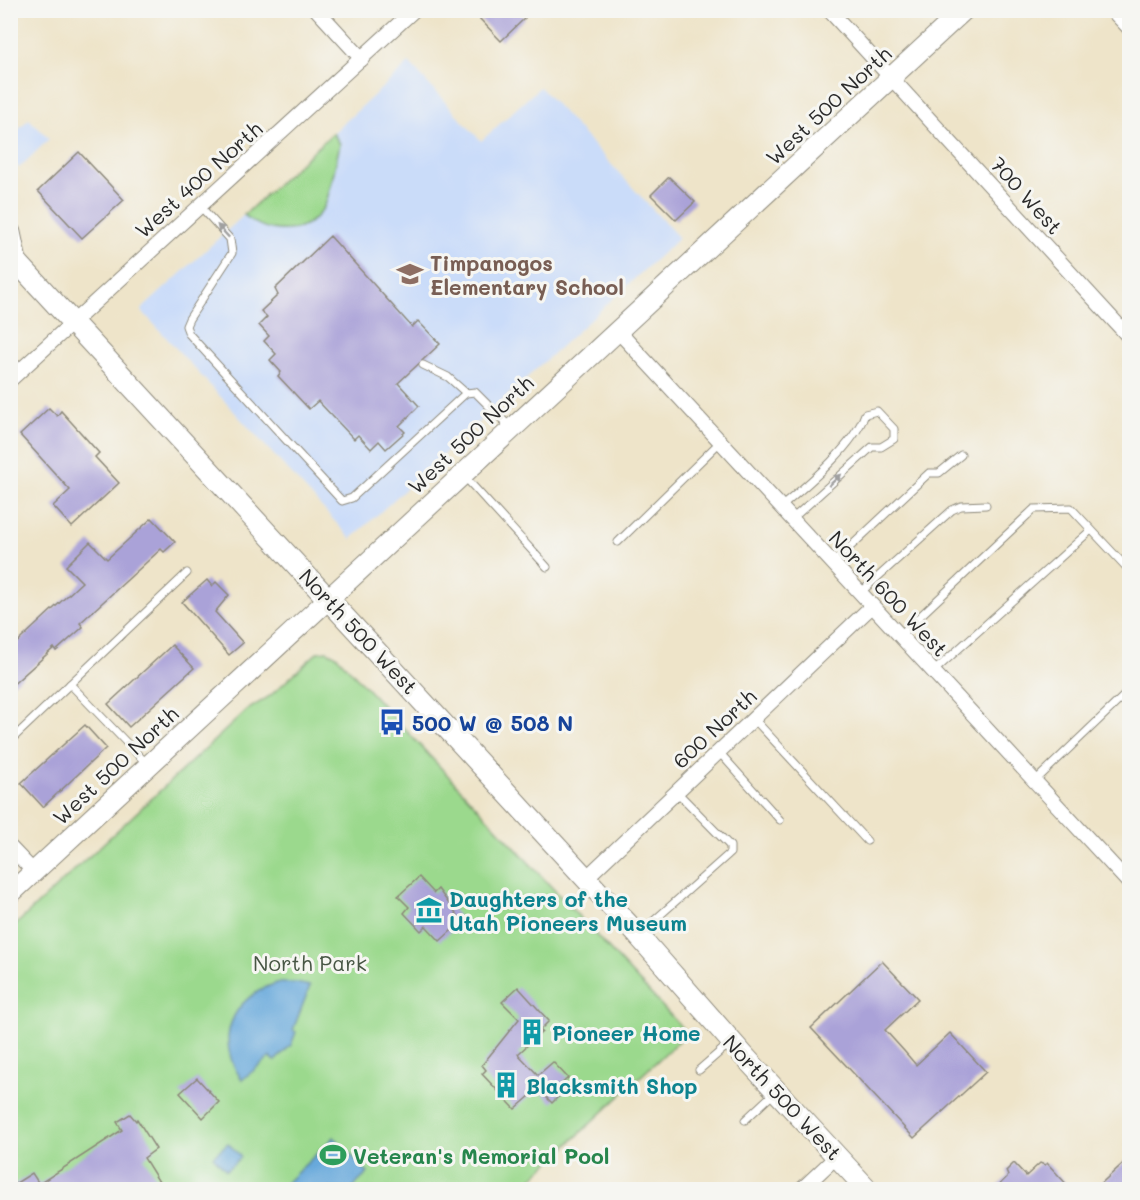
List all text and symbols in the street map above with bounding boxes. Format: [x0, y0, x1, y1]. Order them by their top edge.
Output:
street label: West 500 North [760, 40, 896, 170]
street label: West 400 North [129, 115, 267, 243]
street label: 700 West [985, 151, 1069, 239]
one-way arrow [216, 224, 230, 239]
place label: Timpanogos Elementary School [430, 249, 624, 301]
school or university icon: Timpanogos Elementary School [395, 259, 425, 289]
street label: West 500 North [402, 369, 538, 499]
one-way arrow [827, 474, 842, 487]
street label: North 600 West [824, 524, 954, 662]
street label: North 500 West [294, 563, 424, 699]
street label: 600 North [666, 682, 762, 774]
street label: West 500 North [47, 700, 183, 830]
bus stop icon: 500 W @ 508 N [377, 707, 407, 737]
place label: 500 W @ 508 N [412, 709, 573, 736]
place label: Daughters of the Utah Pioneers Museum [449, 885, 687, 936]
museum icon: Daughters of the Utah Pioneers Museum [414, 895, 444, 925]
park label: North Park [253, 949, 367, 976]
building icon: Pioneer Home [517, 1017, 547, 1047]
place label: Pioneer Home [552, 1019, 701, 1046]
street label: North 500 West [718, 1029, 848, 1165]
building icon: Blacksmith Shop [491, 1070, 521, 1100]
place label: Blacksmith Shop [526, 1072, 697, 1099]
sports icon: Veteran's Memorial Pool [318, 1140, 348, 1170]
place label: Veteran's Memorial Pool [353, 1142, 610, 1169]

